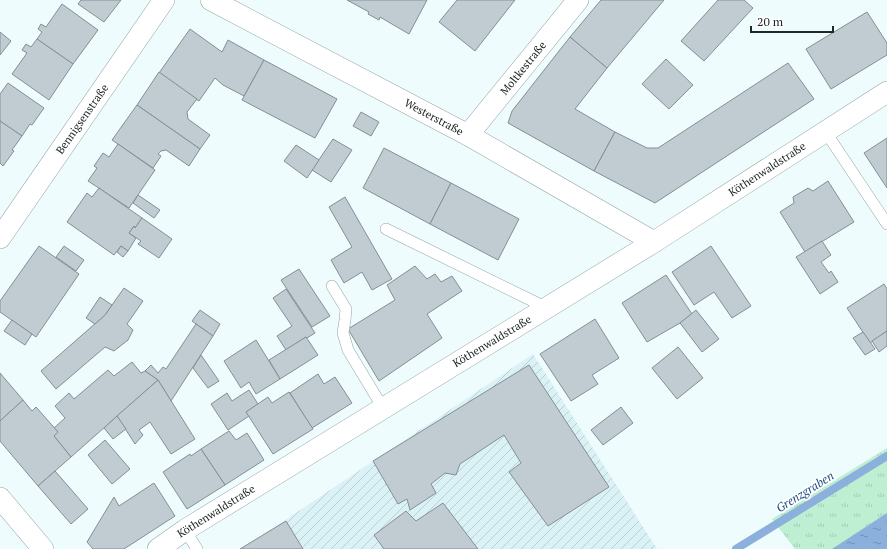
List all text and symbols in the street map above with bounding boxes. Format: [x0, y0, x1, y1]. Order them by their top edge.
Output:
scale bar [751, 8, 833, 34]
text: 20 m [757, 14, 784, 29]
street label: Moltkestraße [497, 38, 549, 98]
street label: Bennigsenstraße [53, 81, 112, 157]
street label: Westerstraße [402, 96, 466, 139]
street label: Köthenwaldstraße [726, 139, 809, 199]
street label: Köthenwaldstraße [450, 312, 534, 370]
water label: Grenzgraben [773, 468, 836, 515]
street label: Köthenwaldstraße [174, 481, 258, 541]

